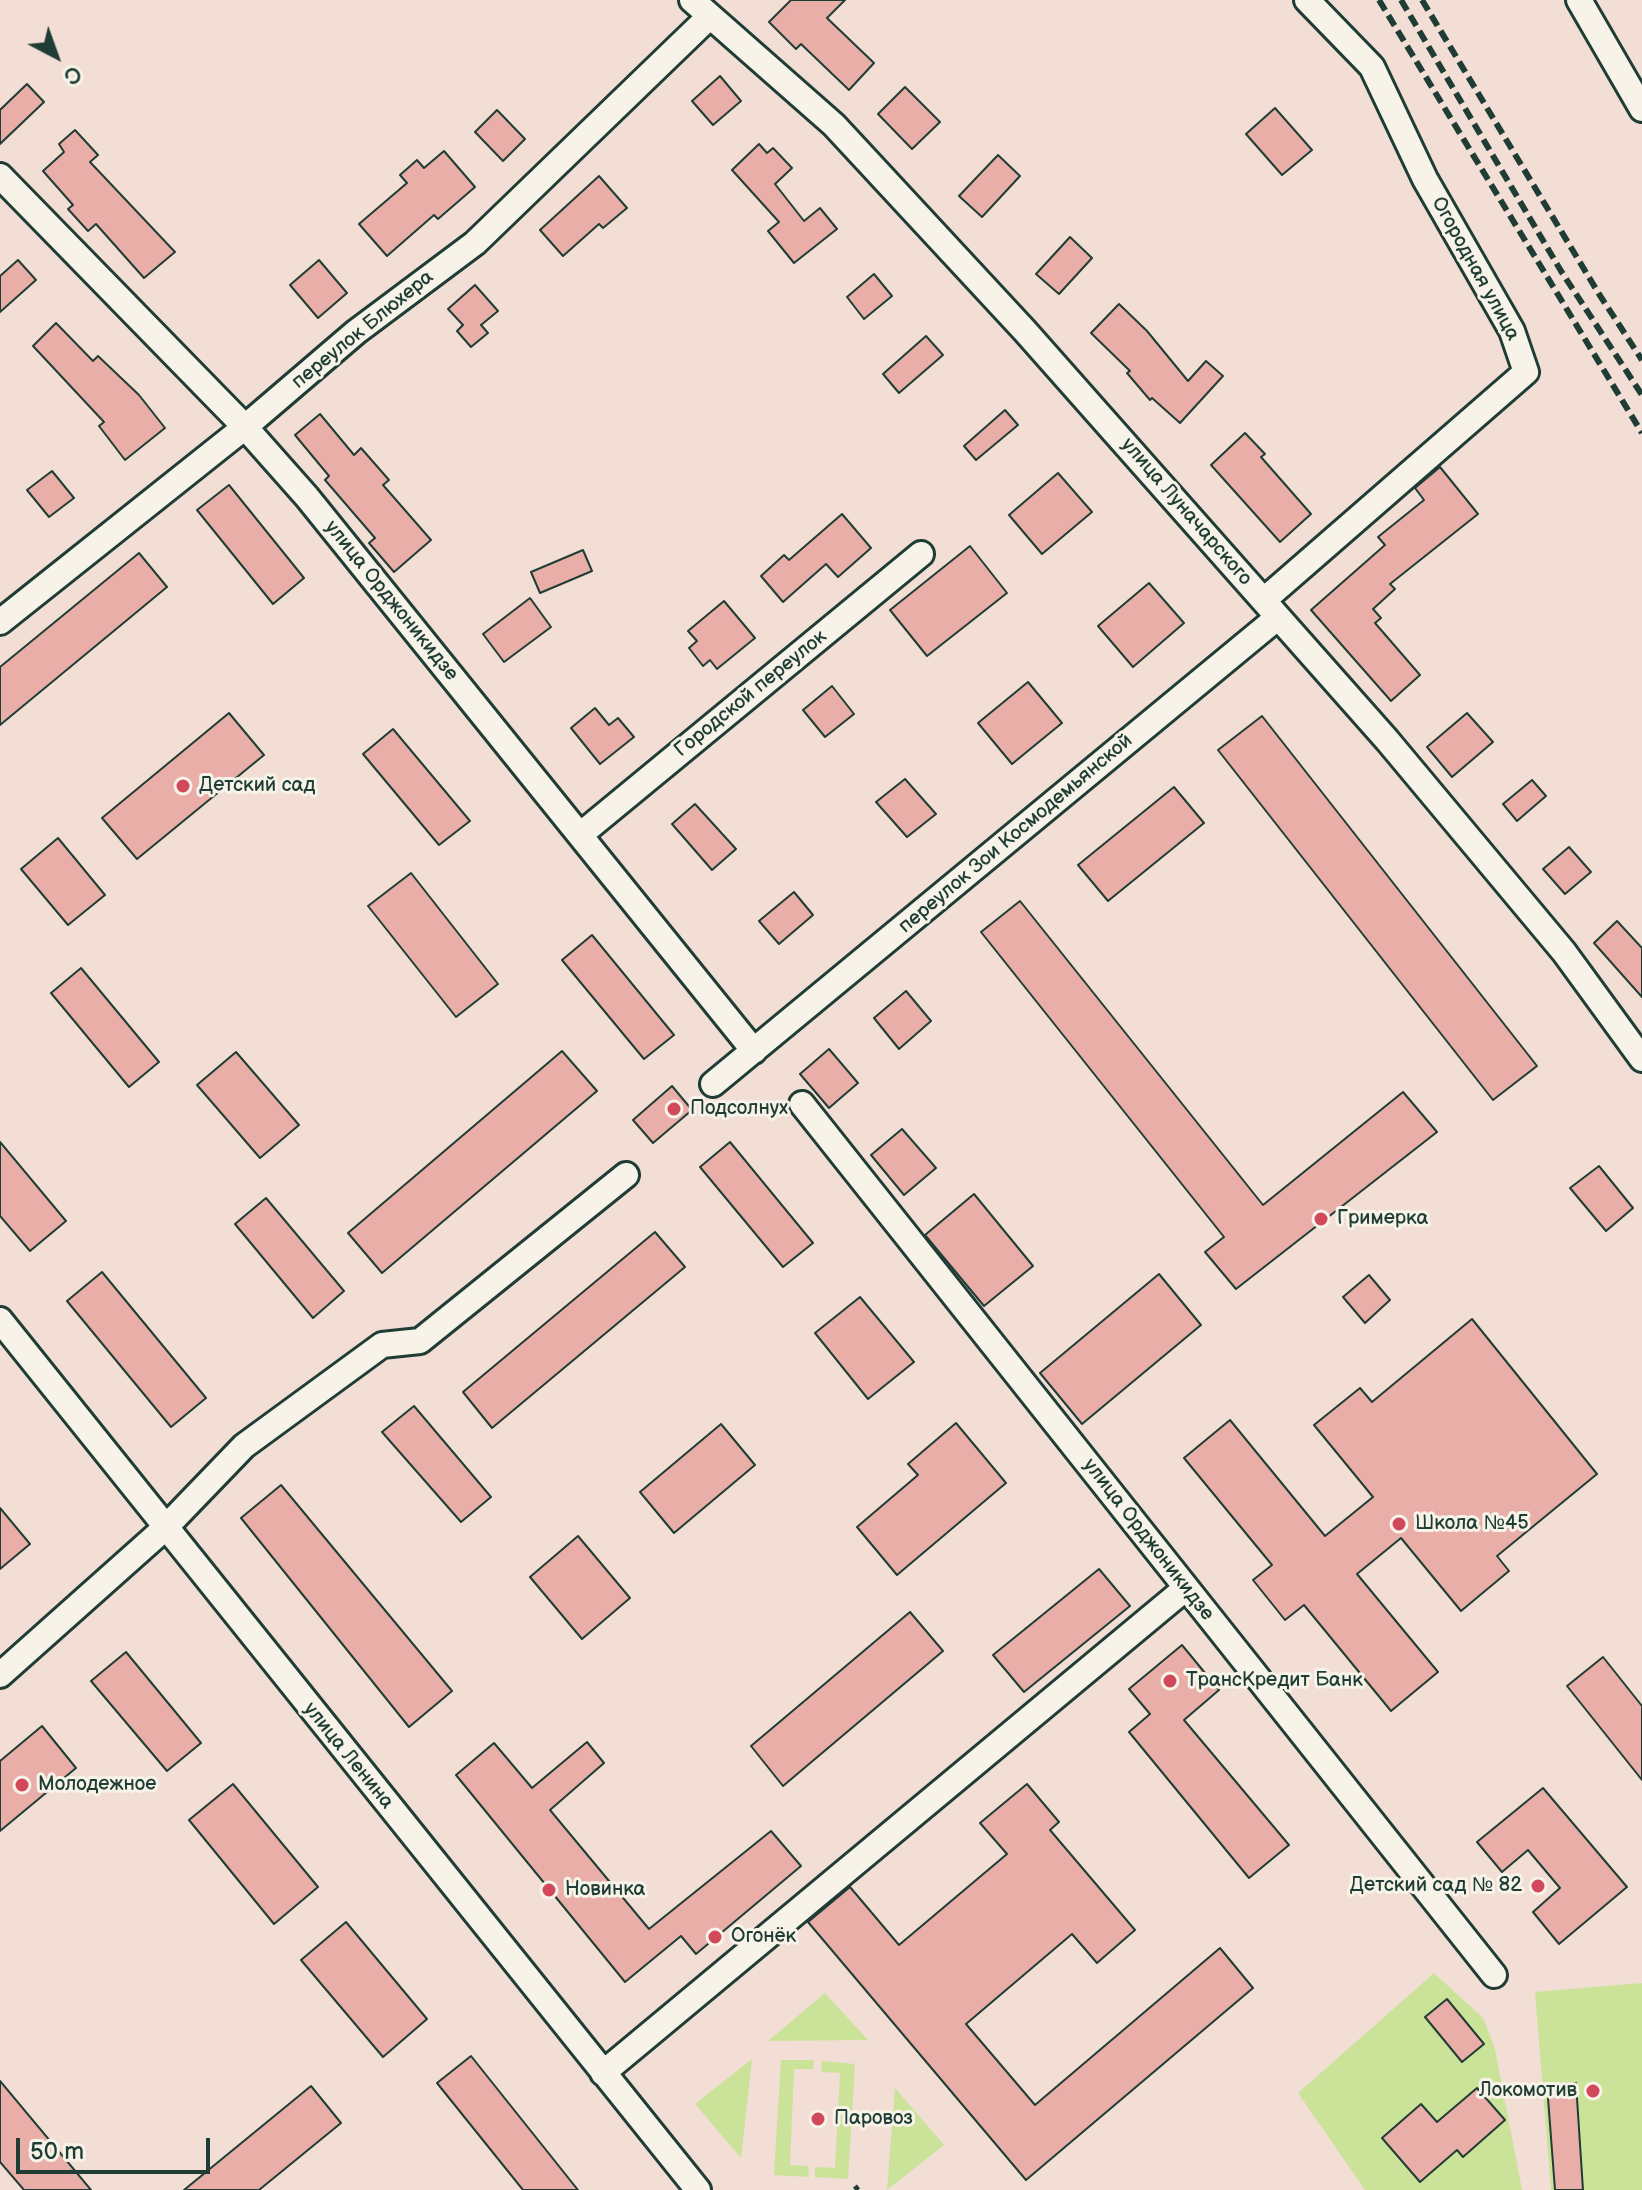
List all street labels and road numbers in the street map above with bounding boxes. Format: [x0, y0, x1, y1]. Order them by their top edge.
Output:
street label: Огородная улица [1426, 193, 1524, 345]
street label: переулок Блюхера [287, 265, 439, 395]
street label: улица Луначарского [1115, 433, 1257, 591]
street label: улица Орджоникидзе [319, 516, 463, 686]
street label: Городской переулок [670, 625, 832, 763]
street label: переулок Зои Космодемьянской [894, 729, 1138, 939]
street label: улица Орджоникидзе [1077, 1454, 1219, 1626]
street label: улица Ленина [298, 1698, 398, 1814]

